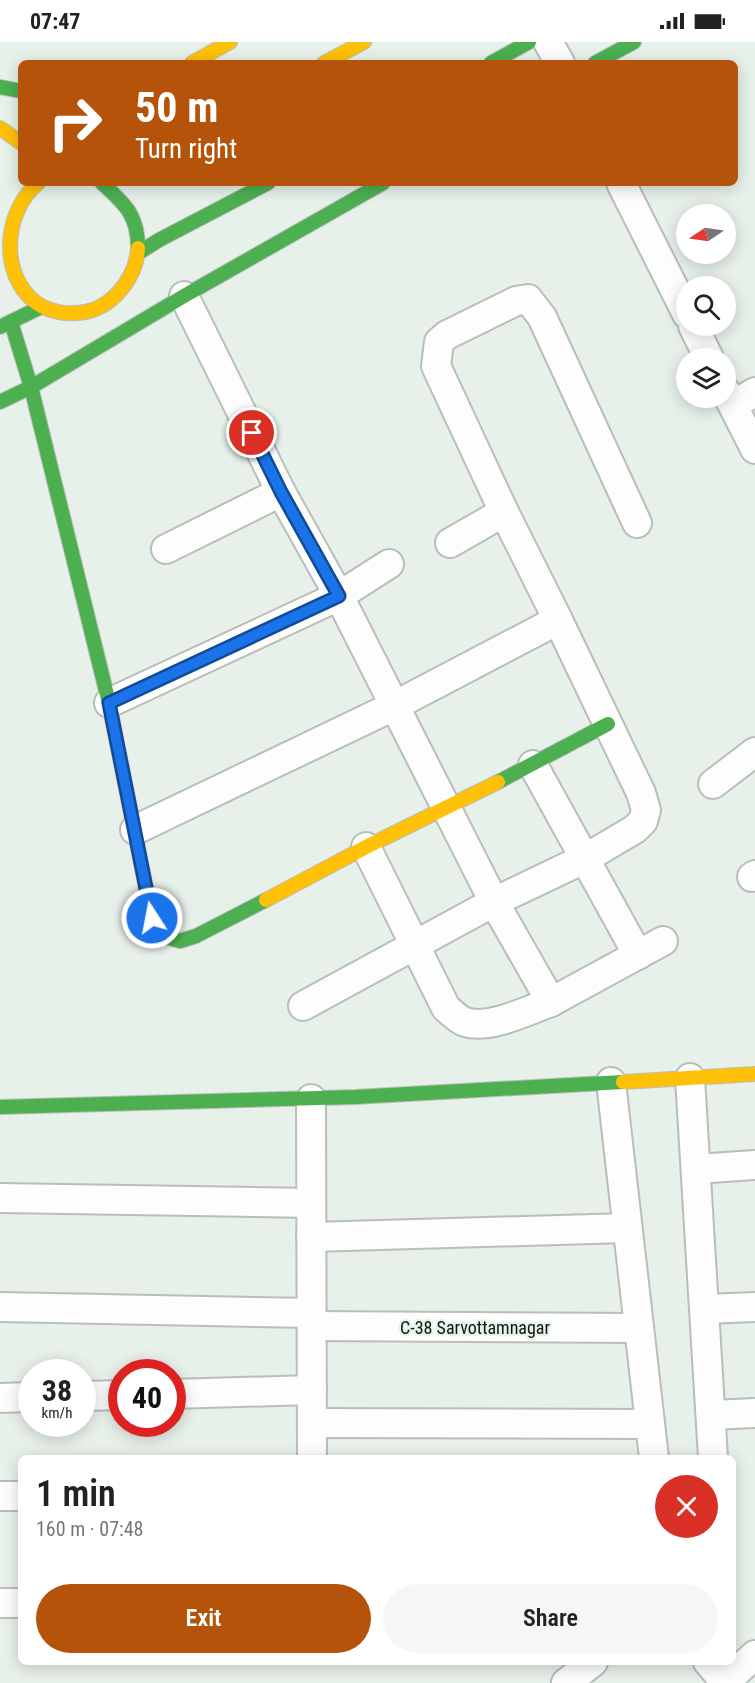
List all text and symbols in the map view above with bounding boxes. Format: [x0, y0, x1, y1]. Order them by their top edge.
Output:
text: 07:47 [30, 9, 81, 34]
text: 50 m [135, 83, 218, 132]
icon: right [36, 84, 114, 162]
text: Turn right [135, 133, 237, 165]
north arrow [676, 204, 736, 264]
map controls [676, 204, 736, 408]
button: search [676, 276, 736, 336]
button: layers [676, 348, 736, 408]
pin [226, 407, 277, 458]
icon: arrive [235, 416, 268, 449]
position arrow [120, 886, 184, 950]
street label: C-38 Sarvottamnagar [400, 1317, 550, 1338]
speed limit sign: 40 [108, 1359, 186, 1437]
text: 38 [42, 1373, 72, 1408]
text: km/h [42, 1404, 72, 1422]
text: 1 min [36, 1473, 116, 1515]
button: close [655, 1475, 718, 1538]
text: 160 m · 07:48 [36, 1517, 143, 1541]
button: Exit [36, 1584, 371, 1653]
button: Share [383, 1584, 718, 1653]

